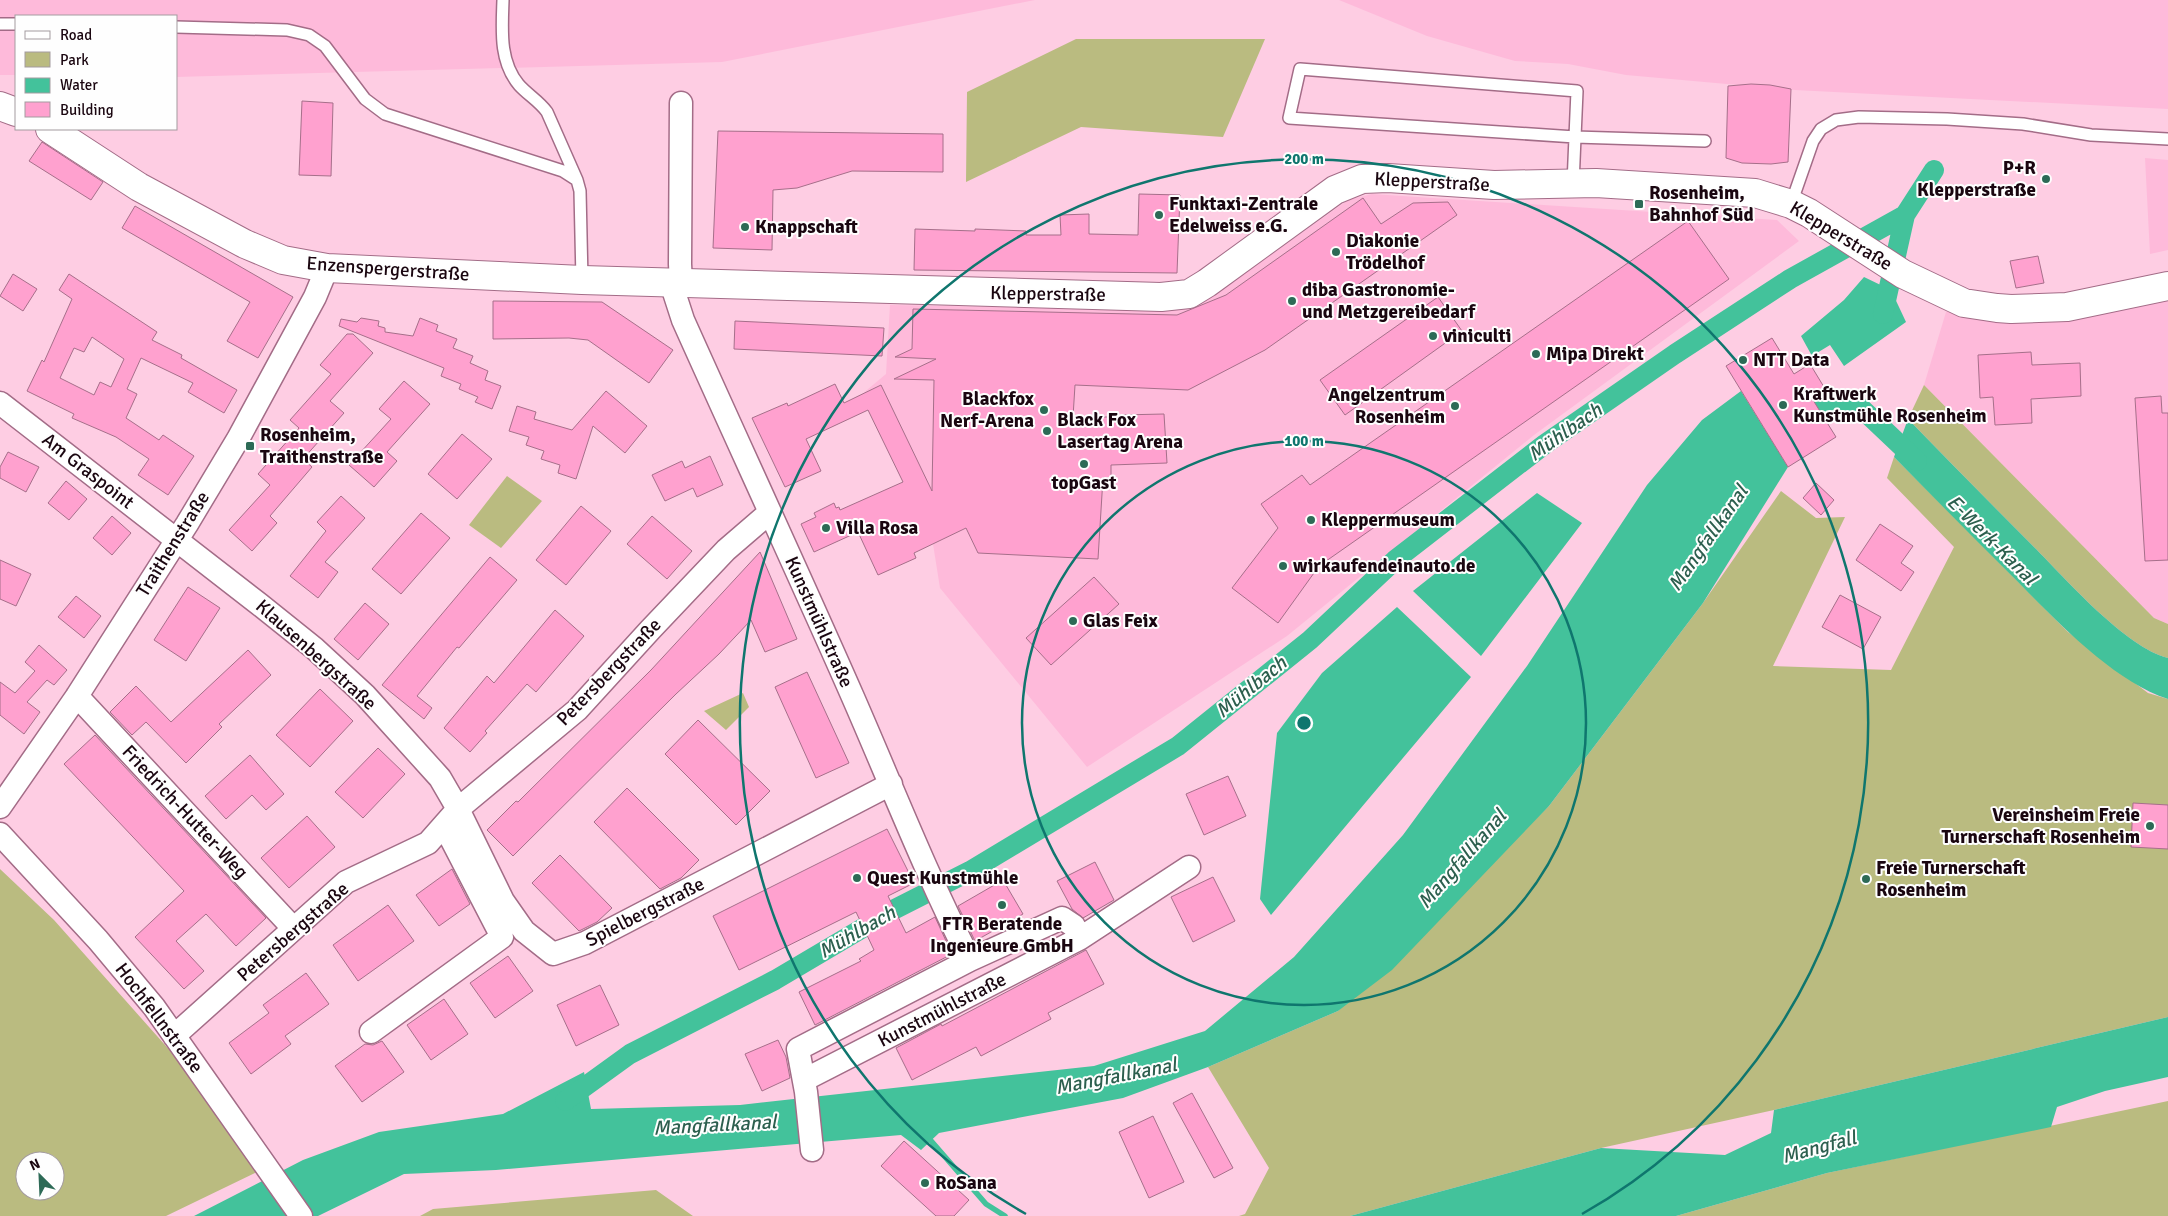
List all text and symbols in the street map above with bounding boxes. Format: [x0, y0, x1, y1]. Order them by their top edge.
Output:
legend [15, 15, 178, 130]
text: Road [60, 26, 92, 44]
text: Park [60, 51, 89, 69]
text: Water [60, 76, 98, 94]
text: Building [60, 101, 114, 119]
text: 200 m [1284, 150, 1324, 168]
place label: P+R Klepperstraße [1917, 156, 2036, 202]
street label: Klepperstraße [1374, 167, 1490, 197]
marker: P+R Klepperstraße [2040, 173, 2052, 185]
place label: Rosenheim, Bahnhof Süd [1649, 181, 1754, 227]
place label: Funktaxi-Zentrale Edelweiss e.G. [1169, 192, 1318, 238]
street label: Klepperstraße [1785, 196, 1897, 276]
marker: Rosenheim, Bahnhof Süd [1633, 198, 1645, 210]
marker: Funktaxi-Zentrale Edelweiss e.G. [1153, 209, 1165, 221]
place label: Knappschaft [755, 215, 858, 239]
marker: Knappschaft [739, 221, 751, 233]
place label: Diakonie Trödelhof [1346, 229, 1426, 275]
marker: Diakonie Trödelhof [1330, 246, 1342, 258]
street label: Enzenspergerstraße [306, 251, 470, 287]
place label: diba Gastronomie- und Metzgereibedarf [1302, 278, 1476, 324]
street label: Klepperstraße [990, 281, 1106, 307]
marker: diba Gastronomie- und Metzgereibedarf [1286, 295, 1298, 307]
place label: viniculti [1442, 324, 1511, 348]
marker: viniculti [1427, 330, 1439, 342]
place label: Mipa Direkt [1546, 342, 1644, 366]
marker: Mipa Direkt [1530, 348, 1542, 360]
place label: NTT Data [1753, 348, 1830, 372]
marker: NTT Data [1737, 354, 1749, 366]
place label: Kraftwerk Kunstmühle Rosenheim [1793, 382, 1987, 428]
place label: Angelzentrum Rosenheim [1328, 383, 1445, 429]
place label: Blackfox Nerf-Arena [940, 387, 1035, 433]
water label: Mühlbach [1523, 397, 1608, 467]
marker: Kraftwerk Kunstmühle Rosenheim [1777, 399, 1789, 411]
marker: Angelzentrum Rosenheim [1449, 400, 1461, 412]
marker: Blackfox Nerf-Arena [1038, 404, 1050, 416]
place label: Black Fox Lasertag Arena [1057, 408, 1183, 454]
place label: Rosenheim, Traithenstraße [260, 423, 383, 469]
marker: Black Fox Lasertag Arena [1041, 425, 1053, 437]
street label: Am Graspoint [37, 428, 139, 515]
text: 100 m [1284, 432, 1324, 450]
marker: Rosenheim, Traithenstraße [244, 440, 256, 452]
marker: topGast [1078, 458, 1090, 470]
place label: topGast [1051, 471, 1116, 495]
water label: Mangfallkanal [1662, 479, 1755, 596]
street label: Traithenstraße [131, 487, 215, 601]
water label: E-Werk-Kanal [1942, 490, 2044, 592]
place label: Kleppermuseum [1321, 508, 1455, 532]
marker: Kleppermuseum [1305, 514, 1317, 526]
place label: Villa Rosa [836, 516, 919, 540]
marker: Villa Rosa [820, 522, 832, 534]
street label: Kunstmühlstraße [779, 553, 859, 691]
place label: wirkaufendeinauto.de [1293, 554, 1475, 578]
marker: wirkaufendeinauto.de [1277, 560, 1289, 572]
street label: Klausenbergstraße [251, 594, 381, 716]
place label: Glas Feix [1083, 609, 1158, 633]
street label: Petersbergstraße [552, 613, 666, 731]
marker: Glas Feix [1067, 615, 1079, 627]
water label: Mühlbach [1210, 650, 1293, 723]
centre of rings [1295, 714, 1313, 732]
street label: Friedrich-Hutter-Weg [117, 740, 253, 884]
water label: Mangfallkanal [1412, 803, 1513, 914]
place label: Vereinsheim Freie Turnerschaft Rosenheim [1942, 803, 2140, 849]
marker: Vereinsheim Freie Turnerschaft Rosenheim [2144, 820, 2156, 832]
place label: Freie Turnerschaft Rosenheim [1876, 856, 2026, 902]
place label: Quest Kunstmühle [867, 866, 1018, 890]
street label: Spielbergstraße [582, 872, 708, 952]
marker: Quest Kunstmühle [851, 872, 863, 884]
marker: Freie Turnerschaft Rosenheim [1860, 873, 1872, 885]
street label: Petersbergstraße [232, 877, 354, 987]
water label: Mühlbach [814, 899, 901, 964]
marker: FTR Beratende Ingenieure GmbH [996, 899, 1008, 911]
place label: FTR Beratende Ingenieure GmbH [930, 912, 1074, 958]
street label: Hochfellnstraße [110, 958, 208, 1078]
street label: Kunstmühlstraße [874, 967, 1010, 1053]
water label: Mangfallkanal [1053, 1052, 1181, 1100]
water label: Mangfallkanal [653, 1109, 779, 1141]
water label: Mangfall [1779, 1125, 1861, 1169]
north arrow [15, 1151, 65, 1201]
text: N [27, 1155, 43, 1174]
place label: RoSana [935, 1171, 997, 1195]
marker: RoSana [919, 1177, 931, 1189]

